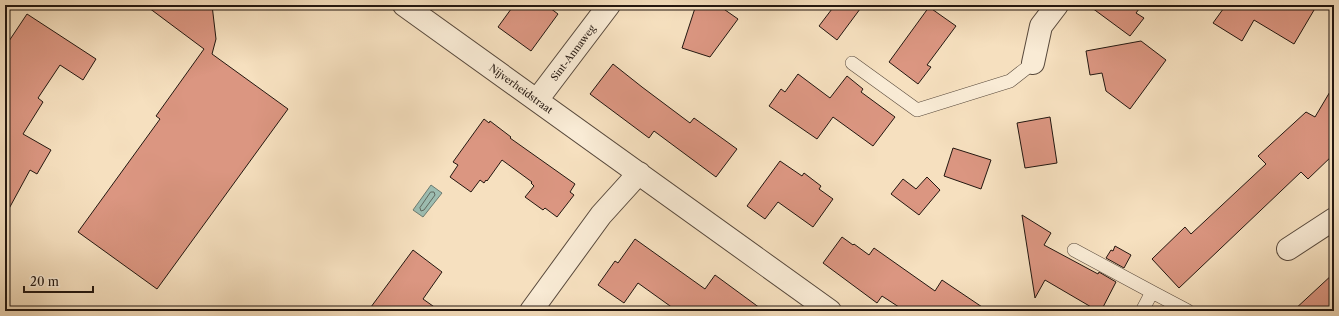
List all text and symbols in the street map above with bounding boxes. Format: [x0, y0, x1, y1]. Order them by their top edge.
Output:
street label: Sint-Annaweg [548, 22, 599, 84]
street label: Nijverheidstraat [486, 61, 556, 117]
scale bar [24, 268, 93, 294]
text: 20 m [30, 274, 59, 289]

